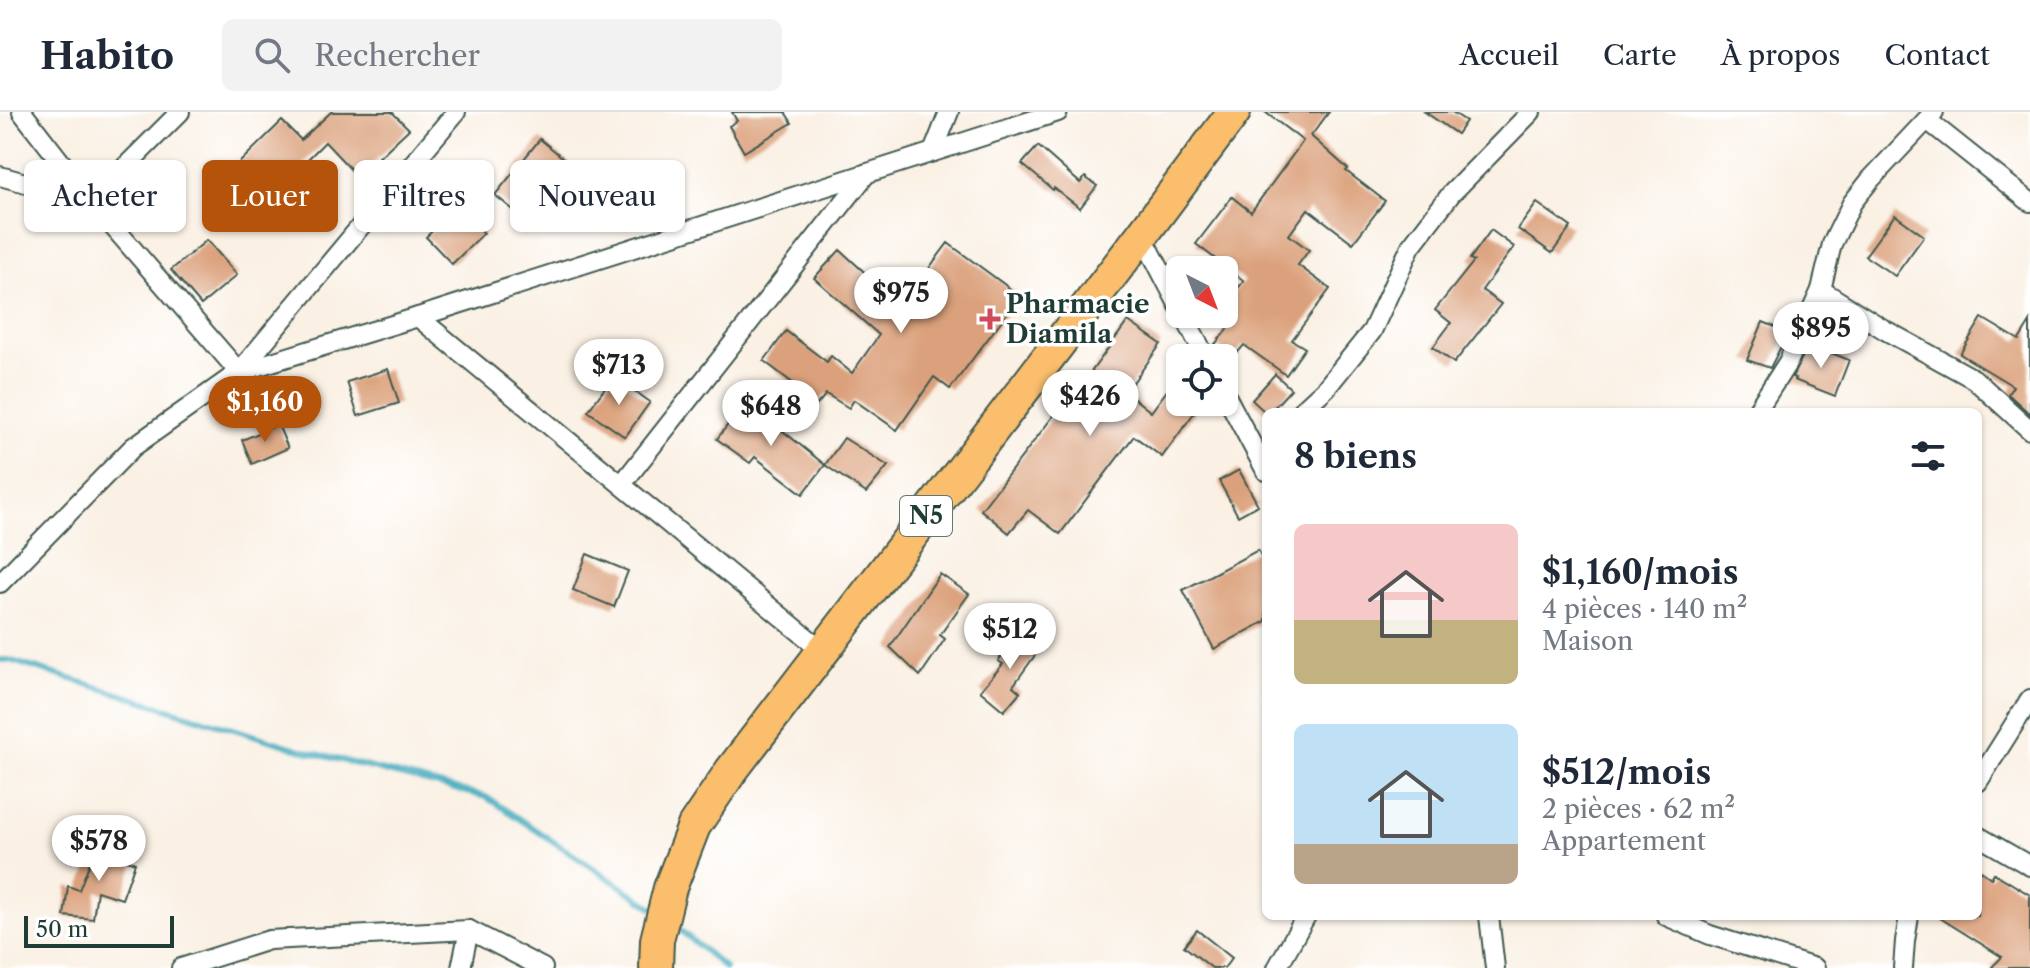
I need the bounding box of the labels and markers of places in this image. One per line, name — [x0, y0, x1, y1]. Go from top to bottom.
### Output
pin: $975 — [854, 267, 948, 335]
place label: Pharmacie Diamila — [1006, 288, 1150, 350]
pin: $895 — [1774, 302, 1868, 370]
marker: Pharmacie Diamila — [981, 310, 999, 328]
pin: $713 — [572, 339, 666, 407]
pin: $426 — [1043, 370, 1137, 438]
pin: $1,160 — [200, 376, 330, 444]
pin: $648 — [724, 380, 818, 448]
pin: $512 — [963, 603, 1057, 671]
pin: $578 — [52, 815, 146, 883]

